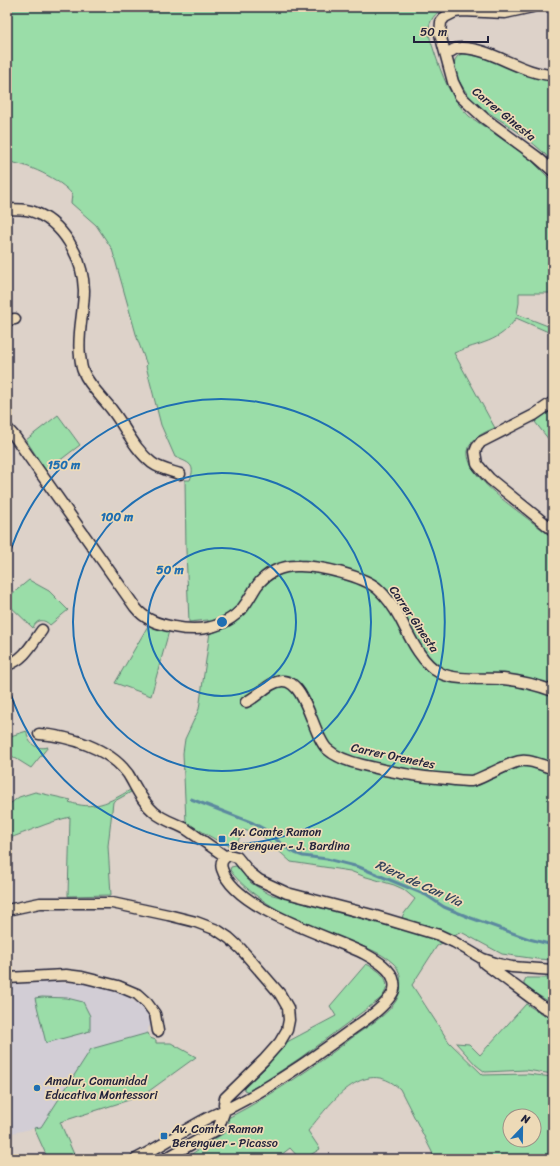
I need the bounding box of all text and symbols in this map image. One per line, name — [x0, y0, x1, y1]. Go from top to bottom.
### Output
scale bar — [414, 18, 488, 44]
text: 50 m — [420, 21, 447, 43]
street label: Carrer Ginesta — [467, 81, 542, 148]
text: 150 m — [48, 454, 81, 476]
text: 100 m — [101, 506, 134, 528]
text: 50 m — [156, 559, 184, 581]
street label: Carrer Ginesta — [383, 581, 445, 658]
centre of rings — [215, 615, 229, 629]
street label: Carrer Orenetes — [349, 736, 437, 776]
place label: Av. Comte Ramon Berenguer - J. Bardina — [229, 821, 350, 857]
marker: Av. Comte Ramon Berenguer - J. Bardina — [217, 834, 227, 844]
water label: Riera de Can Via — [372, 853, 467, 914]
place label: Amalur, Comunidad Educativa Montessori — [44, 1070, 158, 1106]
marker: Amalur, Comunidad Educativa Montessori — [32, 1083, 42, 1093]
north arrow — [502, 1108, 542, 1148]
text: N — [518, 1109, 533, 1130]
place label: Av. Comte Ramon Berenguer - Picasso — [171, 1118, 278, 1154]
marker: Av. Comte Ramon Berenguer - Picasso — [159, 1131, 169, 1141]

